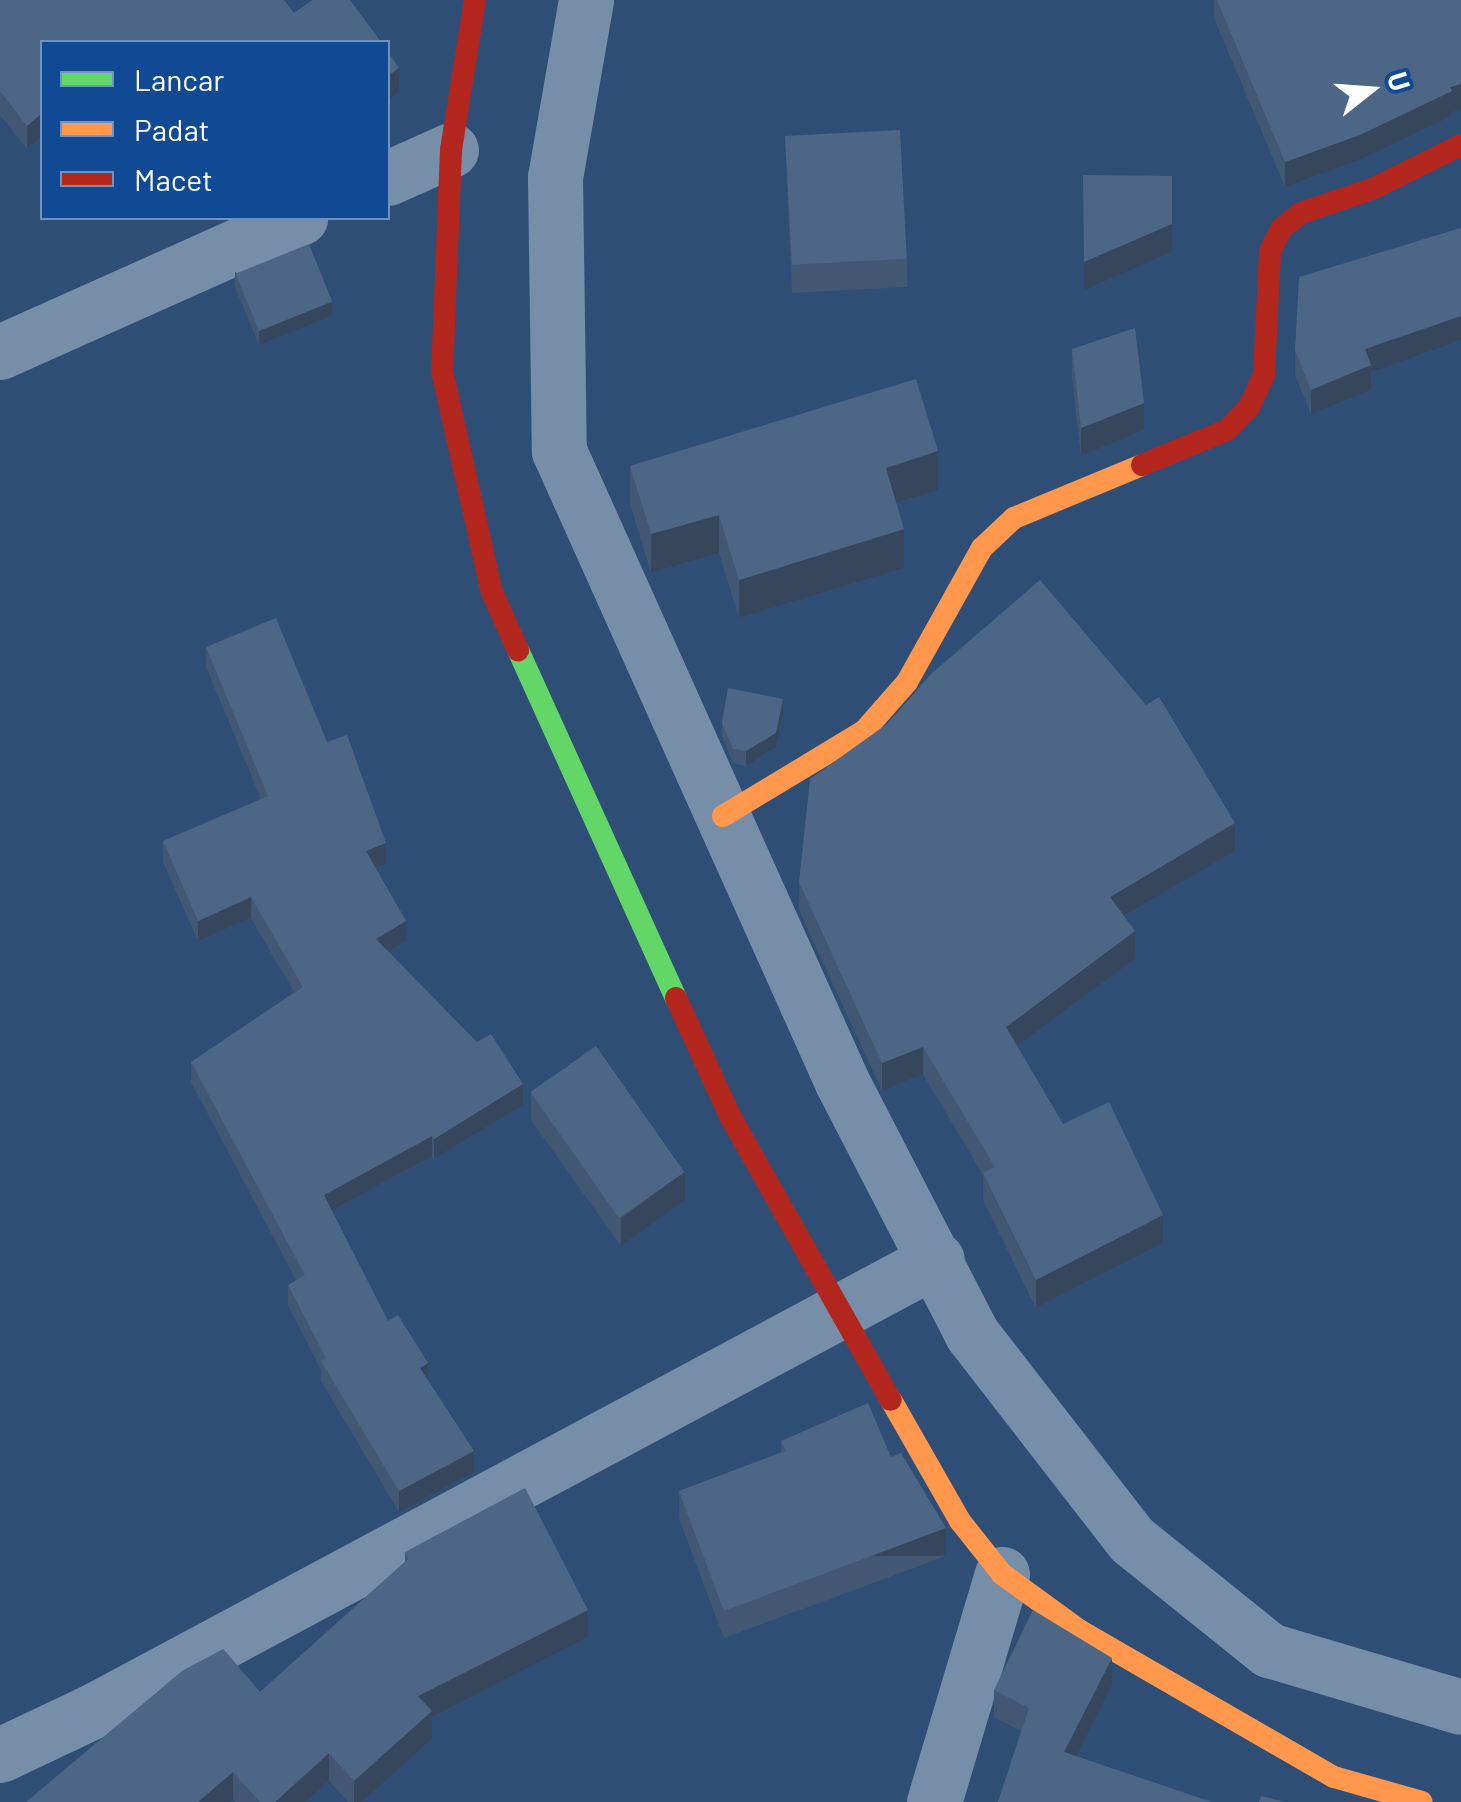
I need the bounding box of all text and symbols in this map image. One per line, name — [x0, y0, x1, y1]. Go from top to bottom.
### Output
legend — [40, 40, 390, 220]
north arrow — [1321, 40, 1421, 140]
text: Lancar — [134, 61, 224, 97]
text: U — [1381, 68, 1419, 95]
text: Padat — [134, 111, 210, 147]
text: Macet — [134, 161, 213, 197]

